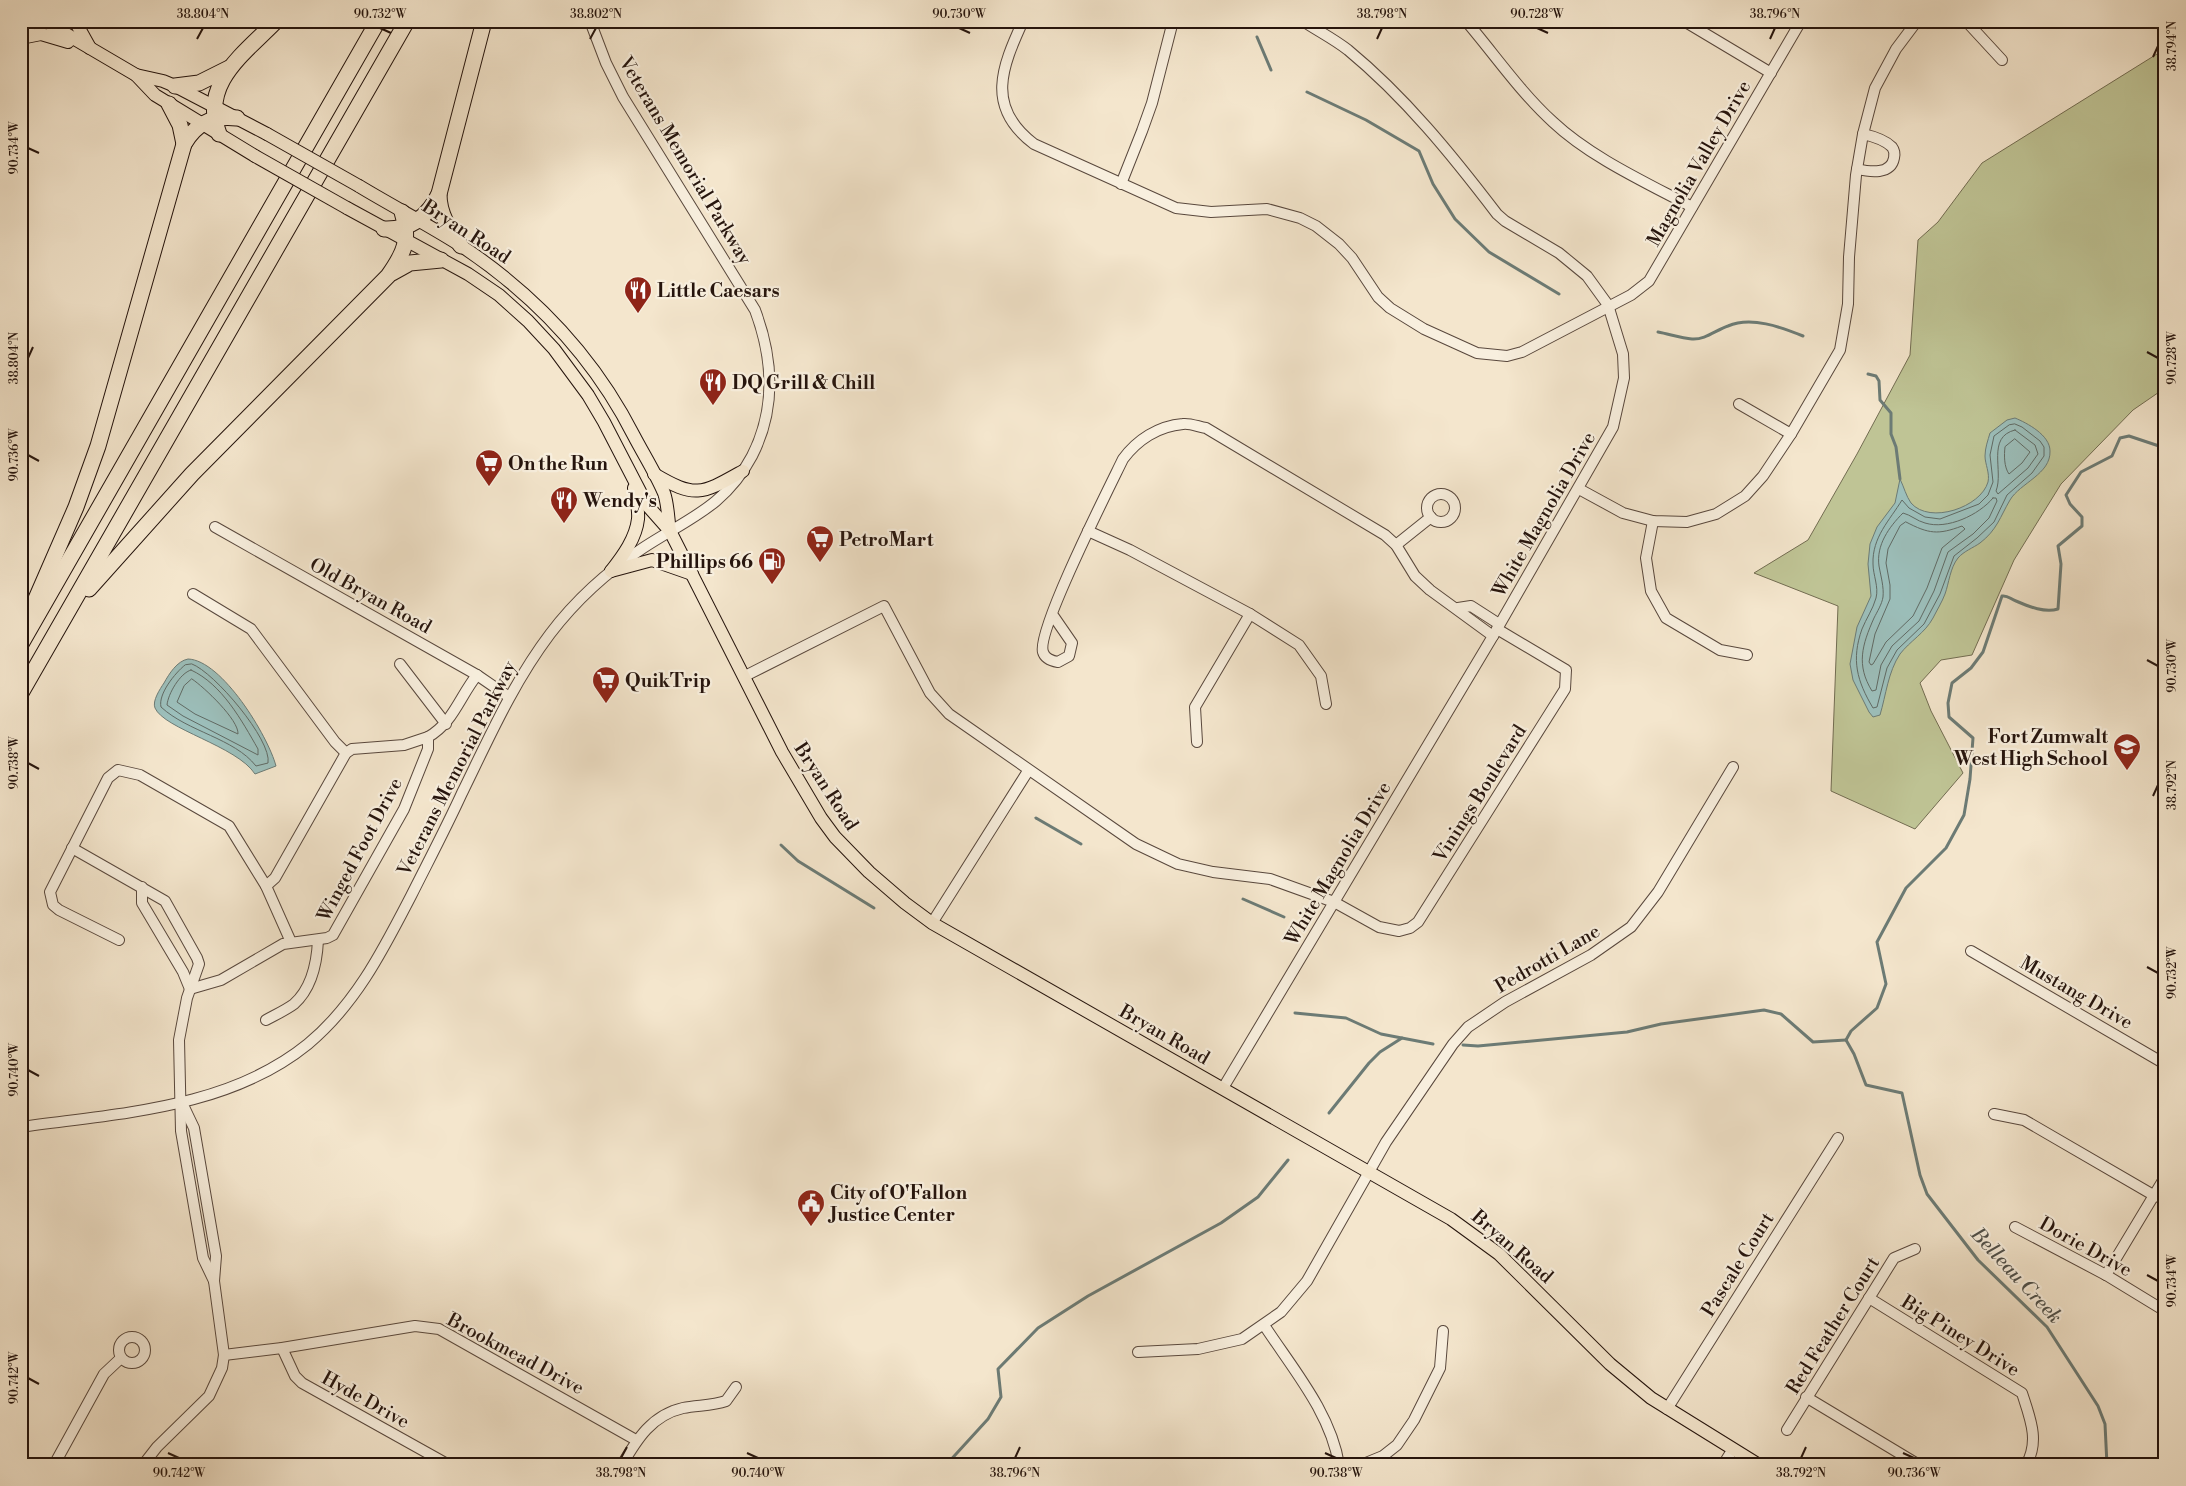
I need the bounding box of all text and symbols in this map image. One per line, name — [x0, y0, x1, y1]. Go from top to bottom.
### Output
text: 38.804°N — [177, 7, 229, 22]
text: 90.732°W — [354, 7, 407, 22]
text: 38.802°N — [570, 7, 622, 22]
text: 90.730°W — [932, 7, 987, 22]
text: 38.798°N — [1357, 7, 1407, 22]
text: 90.728°W — [1510, 7, 1565, 22]
text: 38.796°N — [1750, 7, 1800, 22]
text: 38.794°N — [2165, 21, 2180, 71]
street label: Veterans Memorial Parkway — [613, 51, 757, 269]
street label: Magnolia Valley Drive — [1642, 76, 1756, 251]
text: 90.734°W — [7, 120, 22, 175]
street label: Bryan Road — [417, 194, 515, 269]
restaurant icon: Little Caesars — [623, 275, 653, 314]
place label: Little Caesars — [657, 279, 780, 303]
text: 90.728°W — [2165, 330, 2180, 385]
text: 38.804°N — [7, 332, 22, 384]
restaurant icon: DQ Grill & Chill — [698, 367, 728, 406]
place label: DQ Grill & Chill — [732, 371, 875, 395]
text: 90.736°W — [7, 427, 22, 482]
street label: White Magnolia Drive — [1486, 428, 1601, 602]
supermarket icon: On the Run — [474, 448, 504, 487]
place label: On the Run — [508, 452, 608, 476]
restaurant icon: Wendy's — [549, 485, 579, 524]
place label: Wendy's — [582, 489, 657, 513]
supermarket icon: PetroMart — [805, 524, 835, 563]
place label: PetroMart — [839, 528, 934, 552]
fuel station icon: Phillips 66 — [757, 546, 787, 585]
place label: Phillips 66 — [656, 550, 753, 574]
street label: Old Bryan Road — [305, 553, 436, 639]
text: 90.730°W — [2165, 638, 2180, 693]
street label: Veterans Memorial Parkway — [392, 656, 522, 881]
supermarket icon: QuikTrip — [591, 665, 621, 704]
place label: QuikTrip — [625, 669, 711, 693]
street label: Vinings Boulevard — [1427, 720, 1532, 868]
place label: Fort Zumwalt West High School — [1953, 725, 2108, 771]
school or university icon: Fort Zumwalt West High School — [2112, 732, 2142, 771]
text: 90.738°W — [7, 735, 22, 790]
street label: Bryan Road — [788, 737, 864, 835]
text: 38.792°N — [2165, 760, 2180, 810]
street label: Winged Foot Drive — [311, 773, 408, 926]
street label: White Magnolia Drive — [1279, 777, 1396, 951]
street label: Pedrotti Lane — [1491, 919, 1604, 999]
text: 90.732°W — [2165, 946, 2180, 999]
street label: Mustang Drive — [2016, 951, 2137, 1035]
street label: Bryan Road — [1114, 999, 1214, 1070]
text: 90.740°W — [7, 1042, 22, 1097]
place label: City of O'Fallon Justice Center — [827, 1181, 967, 1227]
public building icon: City of O'Fallon Justice Center — [796, 1188, 826, 1227]
street label: Bryan Road — [1466, 1204, 1558, 1289]
street label: Pascale Court — [1696, 1208, 1780, 1321]
street label: Dorie Drive — [2035, 1212, 2136, 1282]
water label: Belleau Creek — [1964, 1222, 2067, 1329]
street label: Red Feather Court — [1781, 1252, 1885, 1399]
text: 90.734°W — [2165, 1253, 2180, 1308]
street label: Big Piney Drive — [1896, 1289, 2024, 1382]
street label: Brookmead Drive — [442, 1307, 588, 1400]
text: 90.742°W — [7, 1351, 22, 1404]
street label: Hyde Drive — [317, 1366, 414, 1434]
text: 90.742°W — [153, 1466, 206, 1481]
text: 38.798°N — [596, 1466, 646, 1481]
text: 90.740°W — [731, 1466, 786, 1481]
text: 38.796°N — [990, 1466, 1040, 1481]
text: 90.738°W — [1309, 1466, 1364, 1481]
text: 38.792°N — [1776, 1466, 1826, 1481]
text: 90.736°W — [1887, 1466, 1942, 1481]

